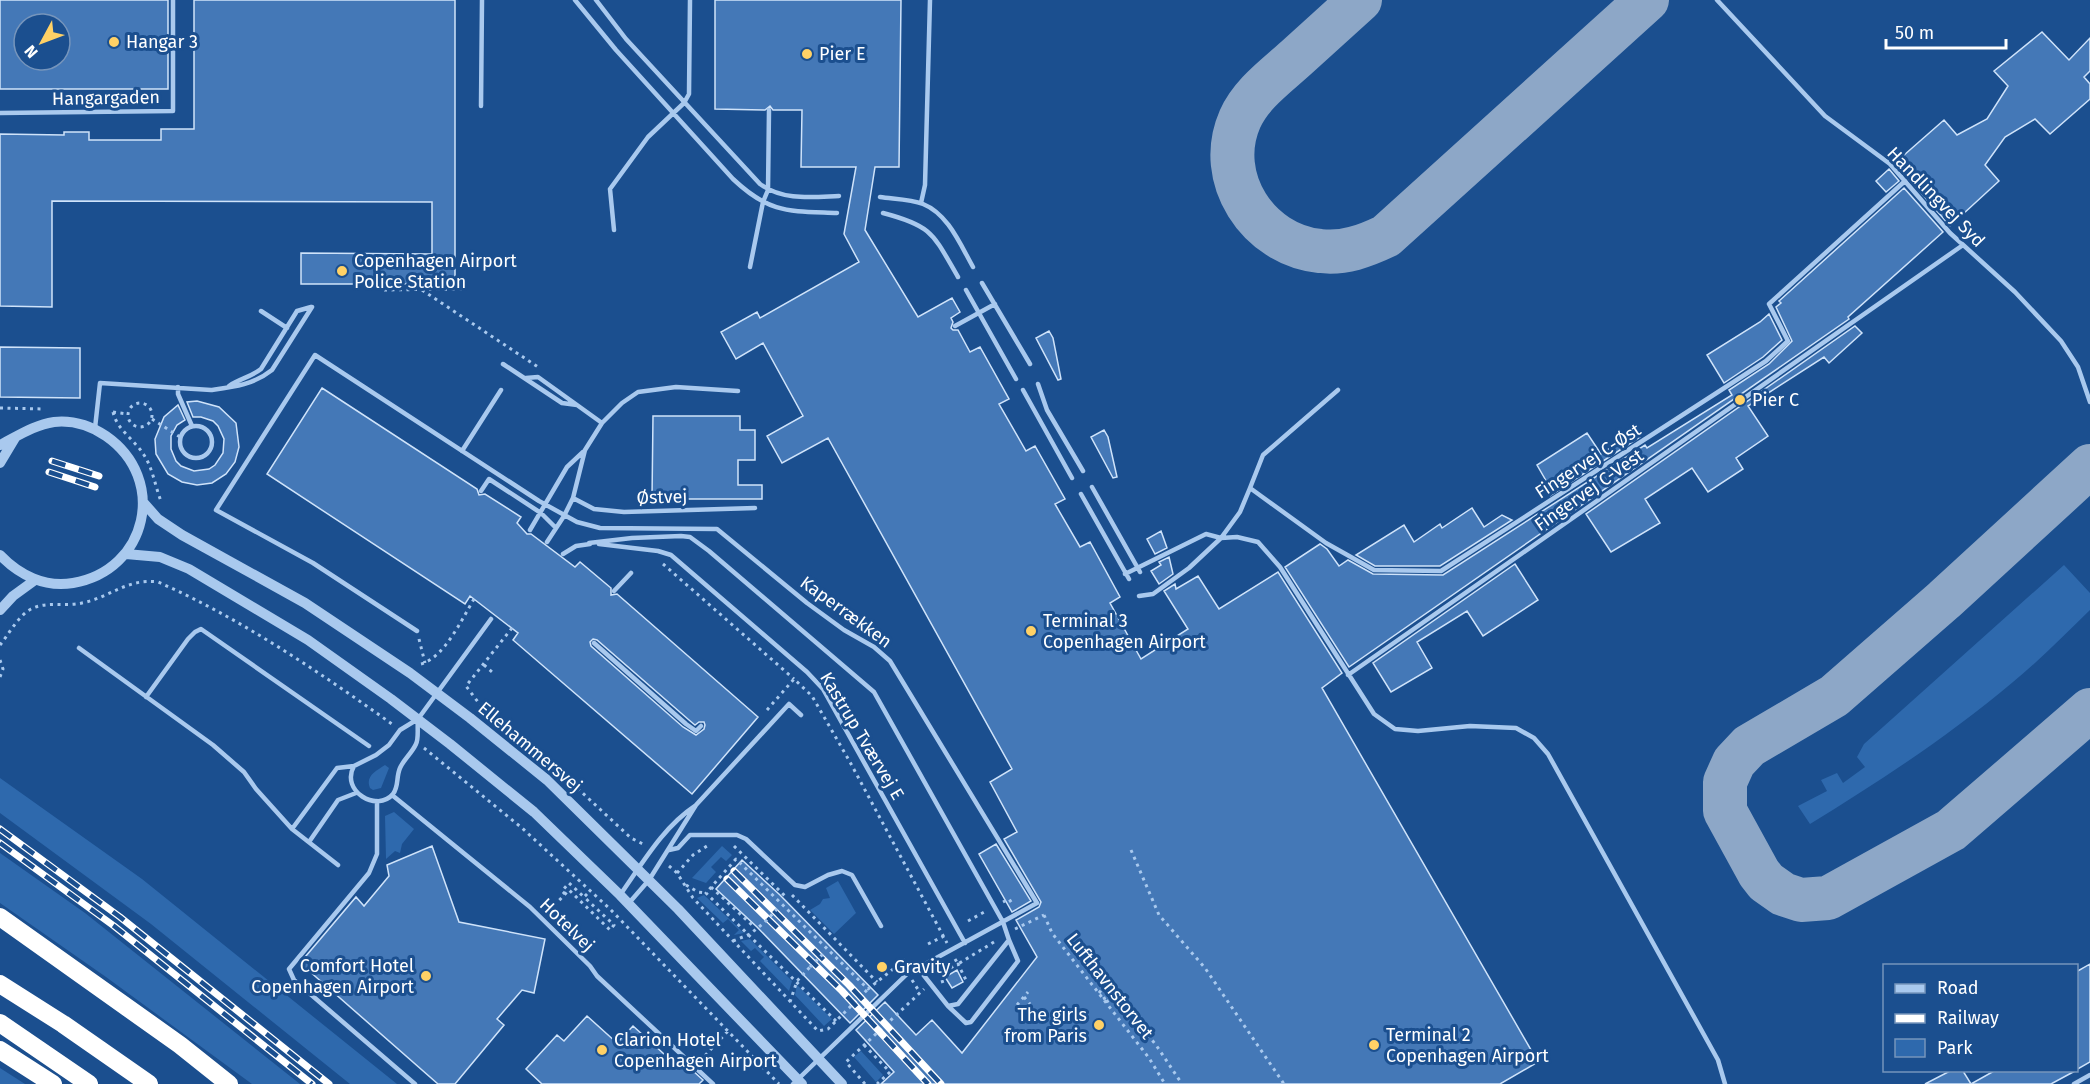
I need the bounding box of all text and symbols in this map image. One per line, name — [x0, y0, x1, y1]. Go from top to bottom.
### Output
north arrow — [12, 12, 72, 72]
scale bar — [1886, 12, 2006, 50]
text: 50 m — [1895, 22, 1934, 44]
place label: Hangar 3 — [126, 31, 198, 53]
marker: Hangar 3 — [107, 35, 121, 49]
text: N — [20, 41, 42, 62]
place label: Pier E — [819, 43, 866, 65]
marker: Pier E — [800, 47, 814, 61]
street label: Hangargaden — [52, 86, 160, 110]
street label: Handlingvej Syd — [1883, 142, 1989, 252]
place label: Copenhagen Airport Police Station — [354, 250, 517, 293]
marker: Copenhagen Airport Police Station — [335, 264, 349, 278]
place label: Pier C — [1752, 389, 1799, 411]
marker: Pier C — [1733, 393, 1747, 407]
street label: Fingervej C-Øst — [1531, 418, 1645, 503]
street label: Fingervej C-Vest — [1530, 444, 1648, 536]
street label: Østvej — [636, 485, 688, 509]
street label: Kaperrækken — [796, 571, 896, 653]
place label: Terminal 3 Copenhagen Airport — [1043, 610, 1206, 653]
marker: Terminal 3 Copenhagen Airport — [1024, 624, 1038, 638]
street label: Kastrup Tværvej E — [815, 668, 909, 804]
street label: Ellehammersvej — [473, 697, 587, 797]
street label: Hotelvej — [535, 894, 599, 956]
street label: Lufthavnstorvet — [1062, 929, 1158, 1044]
place label: Comfort Hotel Copenhagen Airport — [251, 955, 414, 998]
place label: Gravity — [894, 956, 951, 978]
marker: Gravity — [875, 960, 889, 974]
legend — [1883, 964, 2078, 1072]
marker: Comfort Hotel Copenhagen Airport — [419, 969, 433, 983]
text: Road — [1937, 977, 1979, 999]
place label: The girls from Paris — [1004, 1004, 1087, 1047]
text: Railway — [1937, 1007, 1999, 1029]
marker: The girls from Paris — [1092, 1018, 1106, 1032]
place label: Terminal 2 Copenhagen Airport — [1386, 1024, 1549, 1067]
place label: Clarion Hotel Copenhagen Airport — [614, 1029, 777, 1072]
text: Park — [1937, 1037, 1973, 1059]
marker: Terminal 2 Copenhagen Airport — [1367, 1038, 1381, 1052]
marker: Clarion Hotel Copenhagen Airport — [595, 1043, 609, 1057]

